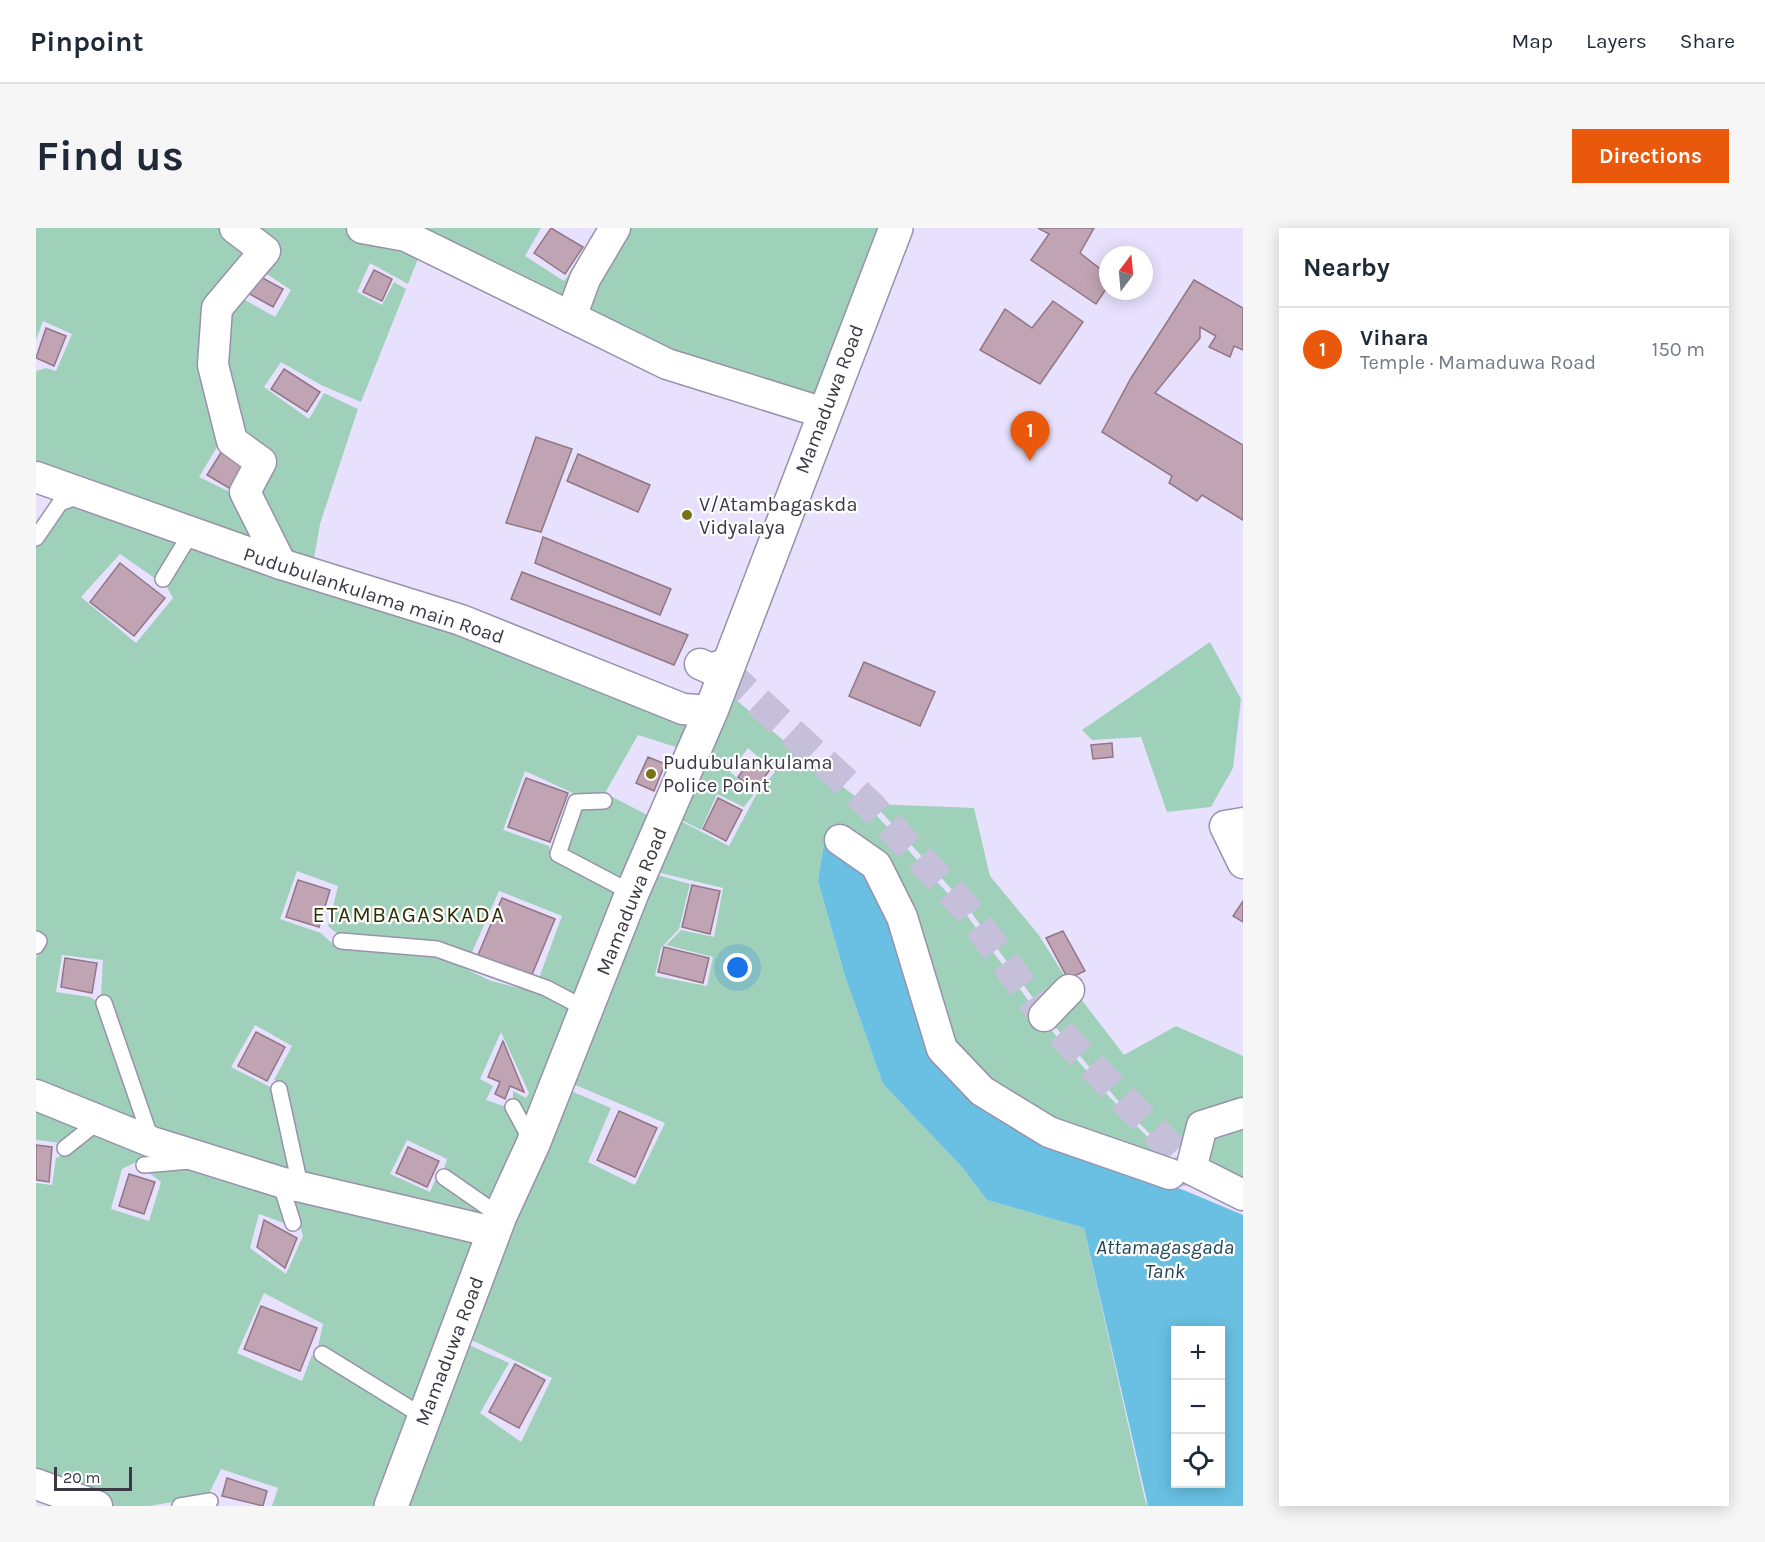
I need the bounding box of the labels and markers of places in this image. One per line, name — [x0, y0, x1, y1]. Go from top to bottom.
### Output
pin: 1 — [1010, 412, 1050, 461]
place label: V/Atambagaskda Vidyalaya — [699, 493, 857, 539]
marker: V/Atambagaskda Vidyalaya — [680, 508, 694, 522]
place label: Pudubulankulama Police Point — [663, 751, 833, 797]
marker: Pudubulankulama Police Point — [644, 767, 658, 781]

